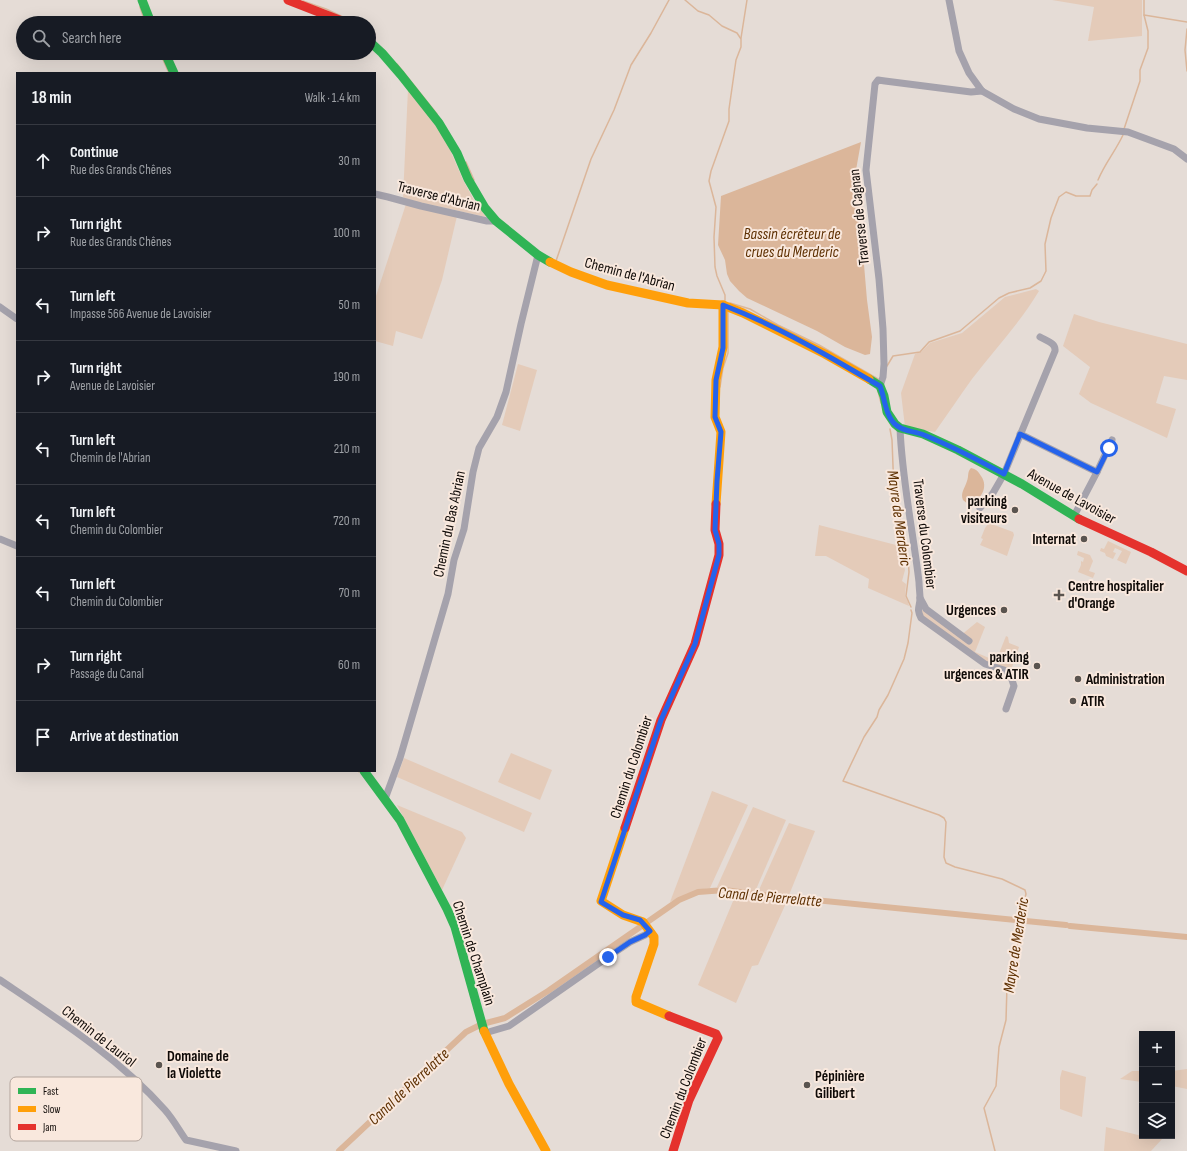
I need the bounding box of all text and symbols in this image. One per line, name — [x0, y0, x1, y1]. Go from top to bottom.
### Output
search box — [16, 16, 376, 60]
icon: search — [30, 27, 52, 49]
text: Search here — [62, 29, 122, 48]
text: 18 min — [32, 88, 72, 108]
text: Walk · 1.4 km — [305, 90, 360, 106]
text: Continue — [70, 143, 119, 162]
icon: ahead — [32, 150, 54, 172]
text: 30 m — [338, 153, 360, 169]
text: Rue des Grands Chênes — [70, 162, 171, 178]
street label: Traverse de Cagnan — [845, 168, 874, 266]
street label: Traverse d'Abrian — [395, 177, 482, 216]
text: Turn right — [70, 215, 122, 234]
icon: right — [32, 222, 54, 244]
text: 100 m — [333, 225, 360, 241]
water label: Bassin écrêteur de crues du Merderic — [744, 225, 840, 262]
text: Rue des Grands Chênes — [70, 234, 171, 250]
street label: Chemin de l'Abrian — [583, 253, 677, 296]
text: Turn left — [70, 287, 115, 306]
icon: left — [32, 294, 54, 316]
text: 50 m — [339, 297, 360, 313]
text: Impasse 566 Avenue de Lavoisier — [70, 306, 212, 322]
text: Turn right — [70, 359, 122, 378]
icon: right — [32, 366, 54, 388]
text: 190 m — [333, 369, 360, 385]
text: Avenue de Lavoisier — [70, 378, 155, 394]
text: Turn left — [70, 431, 115, 450]
icon: left — [32, 438, 54, 460]
route start — [1100, 439, 1118, 457]
text: 210 m — [334, 441, 360, 457]
text: Chemin de l'Abrian — [70, 450, 151, 466]
street label: Avenue de Lavoisier — [1023, 464, 1120, 529]
street label: Chemin du Bas Abrian — [429, 469, 470, 579]
water label: Mayre de Merderic — [882, 469, 915, 568]
street label: Traverse du Colombier — [908, 478, 941, 591]
place label: parking visiteurs — [961, 492, 1008, 528]
text: Turn left — [70, 503, 115, 522]
marker: parking visiteurs — [1010, 505, 1020, 515]
icon: left — [32, 510, 54, 532]
text: 720 m — [333, 513, 360, 529]
text: Chemin du Colombier — [70, 522, 163, 538]
place label: Internat — [1032, 530, 1076, 549]
marker: Internat — [1079, 534, 1089, 544]
text: Turn left — [70, 575, 115, 594]
place label: Centre hospitalier d'Orange — [1068, 577, 1164, 613]
icon: left — [32, 582, 54, 604]
text: 70 m — [339, 585, 360, 601]
marker: Centre hospitalier d'Orange — [1053, 589, 1065, 601]
text: Chemin du Colombier — [70, 594, 163, 610]
place label: Urgences — [946, 601, 996, 620]
marker: Urgences — [999, 605, 1009, 615]
text: Turn right — [70, 647, 122, 666]
place label: parking urgences & ATIR — [944, 648, 1030, 684]
icon: right — [32, 654, 54, 676]
text: 60 m — [338, 657, 360, 673]
marker: parking urgences & ATIR — [1032, 661, 1042, 671]
text: Passage du Canal — [70, 666, 144, 682]
place label: Administration — [1085, 670, 1165, 689]
marker: Administration — [1073, 674, 1083, 684]
place label: ATIR — [1080, 692, 1105, 711]
marker: ATIR — [1068, 696, 1078, 706]
street label: Chemin du Colombier — [606, 713, 657, 821]
icon: arrive — [32, 726, 54, 748]
text: Arrive at destination — [70, 727, 179, 746]
water label: Canal de Pierrelatte — [717, 884, 822, 911]
water label: Mayre de Merderic — [1000, 895, 1034, 994]
street label: Chemin de Champlain — [448, 899, 499, 1008]
route end — [599, 948, 617, 966]
street label: Chemin de Lauriol — [58, 1001, 140, 1071]
map controls — [1139, 1031, 1175, 1139]
button: + — [1139, 1031, 1175, 1067]
street label: Chemin du Colombier — [655, 1034, 712, 1142]
water label: Canal de Pierrelatte — [365, 1045, 453, 1129]
place label: Domaine de la Violette — [167, 1047, 229, 1083]
marker: Domaine de la Violette — [154, 1060, 164, 1070]
place label: Pépinière Gilibert — [815, 1067, 865, 1103]
button: − — [1139, 1067, 1175, 1103]
legend — [10, 1077, 142, 1141]
marker: Pépinière Gilibert — [802, 1080, 812, 1090]
text: Fast — [43, 1085, 59, 1098]
text: Slow — [43, 1103, 60, 1116]
button: layers — [1139, 1103, 1175, 1139]
text: Jam — [42, 1121, 57, 1134]

